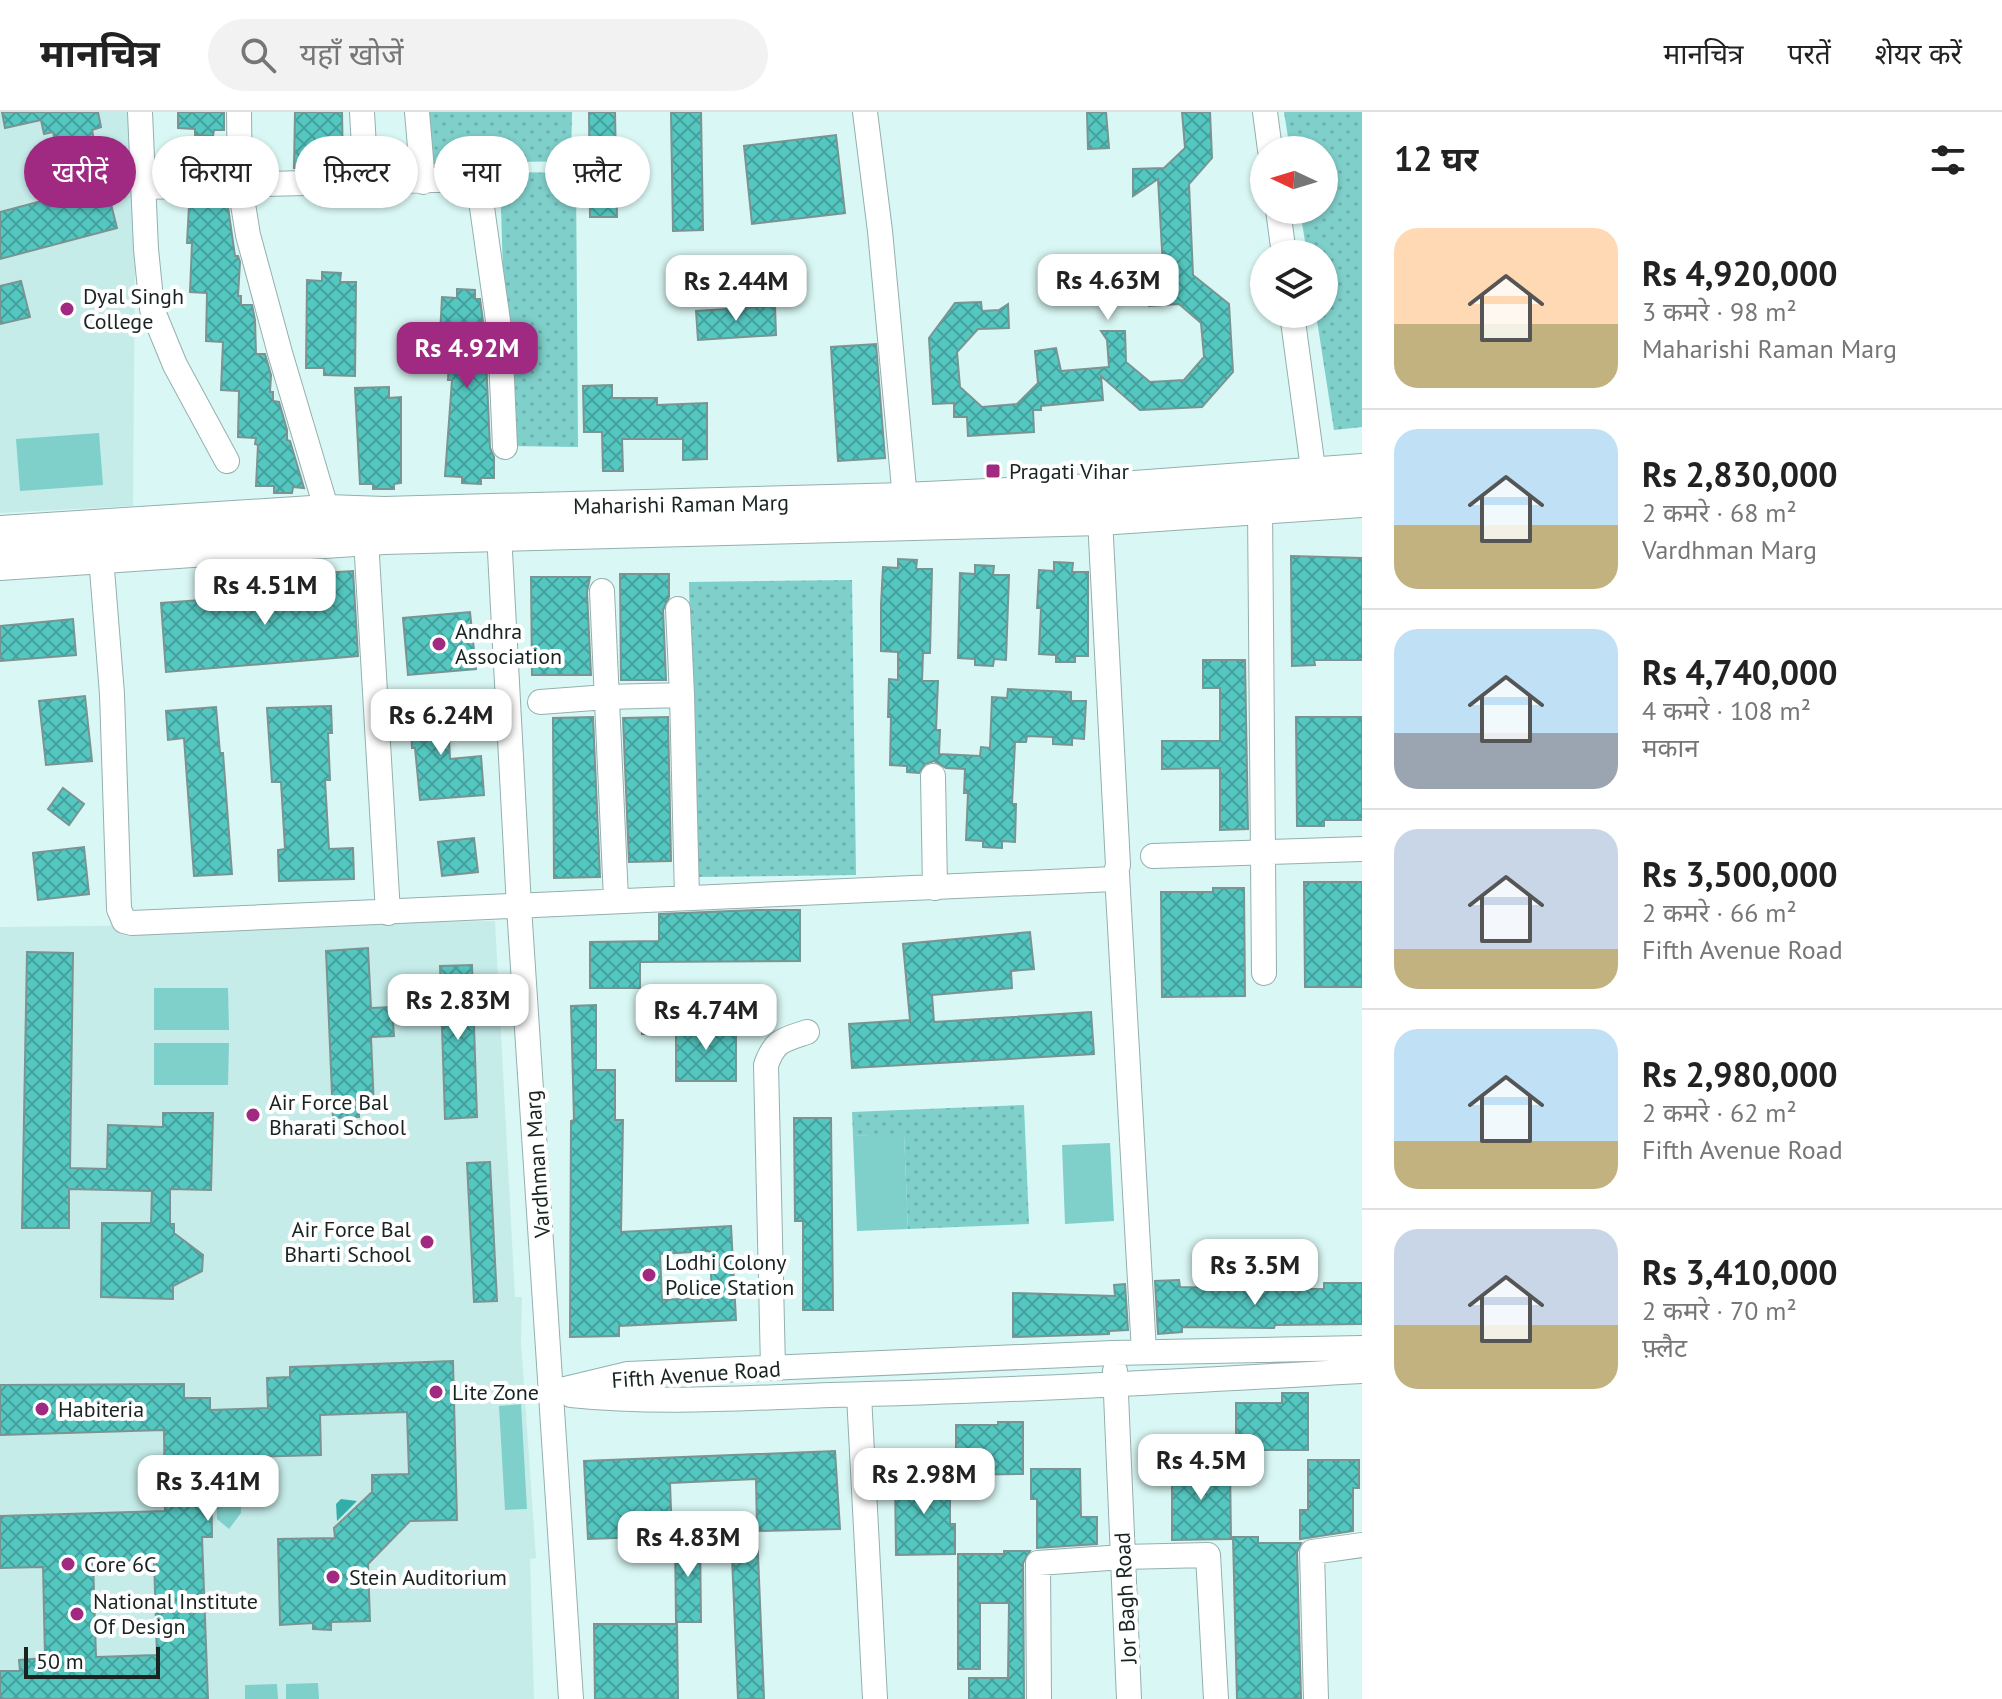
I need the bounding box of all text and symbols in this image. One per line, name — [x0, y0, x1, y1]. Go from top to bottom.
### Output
search box — [208, 19, 768, 91]
text: मानचित्र — [40, 28, 160, 77]
icon: search — [236, 33, 280, 77]
text: यहाँ खोजें — [300, 34, 403, 73]
text: मानचित्र — [1663, 35, 1744, 72]
text: परतें — [1788, 35, 1831, 72]
text: शेयर करें — [1875, 35, 1962, 72]
chip: खरीदें — [24, 136, 136, 208]
chip: किराया — [152, 136, 279, 208]
chip: फ़िल्टर — [295, 136, 418, 208]
chip: नया — [434, 136, 529, 208]
chip: फ़्लैट — [545, 136, 650, 208]
north arrow — [1250, 136, 1338, 224]
map controls — [1250, 136, 1338, 328]
text: 12 घर — [1394, 136, 1478, 180]
icon: filters — [1926, 138, 1970, 182]
button: layers — [1250, 240, 1338, 328]
text: Rs 4,920,000 — [1642, 251, 1838, 295]
pin: Rs 4.63M — [1025, 254, 1191, 322]
pin: Rs 2.44M — [653, 255, 819, 323]
icon: home — [1458, 260, 1554, 356]
text: Rs 4.63M — [1056, 263, 1160, 296]
text: Rs 2.44M — [684, 264, 788, 297]
place label: Dyal Singh College — [83, 282, 184, 335]
text: 3 कमरे · 98 m² — [1642, 295, 1797, 328]
marker: Dyal Singh College — [58, 300, 76, 318]
pin: Rs 4.92M — [384, 322, 550, 390]
text: Rs 4.92M — [415, 331, 519, 364]
text: Maharishi Raman Marg — [1642, 332, 1897, 365]
text: Rs 2,830,000 — [1642, 452, 1838, 496]
place label: Pragati Vihar — [1009, 457, 1130, 485]
icon: home — [1458, 461, 1554, 557]
marker: Pragati Vihar — [984, 462, 1002, 480]
street label: Maharishi Raman Marg — [573, 488, 789, 520]
text: 2 कमरे · 68 m² — [1642, 496, 1797, 529]
text: Vardhman Marg — [1642, 533, 1817, 566]
pin: Rs 4.51M — [182, 559, 348, 627]
text: Rs 4.51M — [213, 568, 317, 601]
place label: Andhra Association — [455, 617, 562, 670]
marker: Andhra Association — [430, 635, 448, 653]
text: Rs 4,740,000 — [1642, 650, 1838, 694]
icon: home — [1458, 661, 1554, 757]
pin: Rs 6.24M — [358, 689, 524, 757]
text: 4 कमरे · 108 m² — [1642, 694, 1811, 727]
text: Rs 6.24M — [389, 698, 493, 731]
text: मकान — [1642, 731, 1699, 764]
text: Rs 3,500,000 — [1642, 852, 1838, 896]
icon: home — [1458, 861, 1554, 957]
text: 2 कमरे · 66 m² — [1642, 896, 1797, 929]
text: Fifth Avenue Road — [1642, 933, 1843, 966]
pin: Rs 2.83M — [375, 974, 541, 1042]
text: Rs 2.83M — [406, 983, 510, 1016]
pin: Rs 4.74M — [623, 984, 789, 1052]
text: Rs 4.74M — [654, 993, 758, 1026]
text: Rs 2,980,000 — [1642, 1052, 1838, 1096]
icon: home — [1458, 1061, 1554, 1157]
place label: Air Force Bal Bharati School — [269, 1088, 407, 1141]
street label: Vardhman Marg — [518, 1089, 556, 1240]
text: 2 कमरे · 62 m² — [1642, 1096, 1797, 1129]
marker: Air Force Bal Bharati School — [244, 1106, 262, 1124]
text: Fifth Avenue Road — [1642, 1133, 1843, 1166]
place label: Air Force Bal Bharti School — [284, 1215, 412, 1268]
marker: Air Force Bal Bharti School — [418, 1233, 436, 1251]
pin: Rs 3.5M — [1181, 1239, 1329, 1307]
place label: Lodhi Colony Police Station — [665, 1248, 794, 1301]
text: Rs 3.5M — [1210, 1248, 1300, 1281]
text: Rs 3,410,000 — [1642, 1250, 1838, 1294]
icon: home — [1458, 1261, 1554, 1357]
marker: Lodhi Colony Police Station — [640, 1266, 658, 1284]
text: 2 कमरे · 70 m² — [1642, 1294, 1797, 1327]
text: फ़्लैट — [1642, 1331, 1687, 1364]
street label: Fifth Avenue Road — [610, 1354, 782, 1394]
place label: Lite Zone — [452, 1378, 539, 1406]
marker: Lite Zone — [427, 1383, 445, 1401]
place label: Habiteria — [58, 1395, 144, 1423]
marker: Habiteria — [33, 1400, 51, 1418]
pin: Rs 4.5M — [1127, 1434, 1275, 1502]
text: Rs 4.5M — [1156, 1443, 1246, 1476]
pin: Rs 2.98M — [841, 1448, 1007, 1516]
pin: Rs 3.41M — [125, 1455, 291, 1523]
text: Rs 2.98M — [872, 1457, 976, 1490]
text: Rs 3.41M — [156, 1464, 260, 1497]
pin: Rs 4.83M — [605, 1511, 771, 1579]
text: Rs 4.83M — [636, 1520, 740, 1553]
street label: Jor Bagh Road — [1108, 1532, 1142, 1665]
place label: Core 6C — [84, 1550, 157, 1578]
marker: Core 6C — [59, 1555, 77, 1573]
place label: Stein Auditorium — [349, 1563, 507, 1591]
marker: Stein Auditorium — [324, 1568, 342, 1586]
place label: National Institute Of Design — [93, 1587, 258, 1640]
marker: National Institute Of Design — [68, 1605, 86, 1623]
scale bar — [24, 1643, 160, 1679]
text: 50 m — [36, 1647, 84, 1675]

